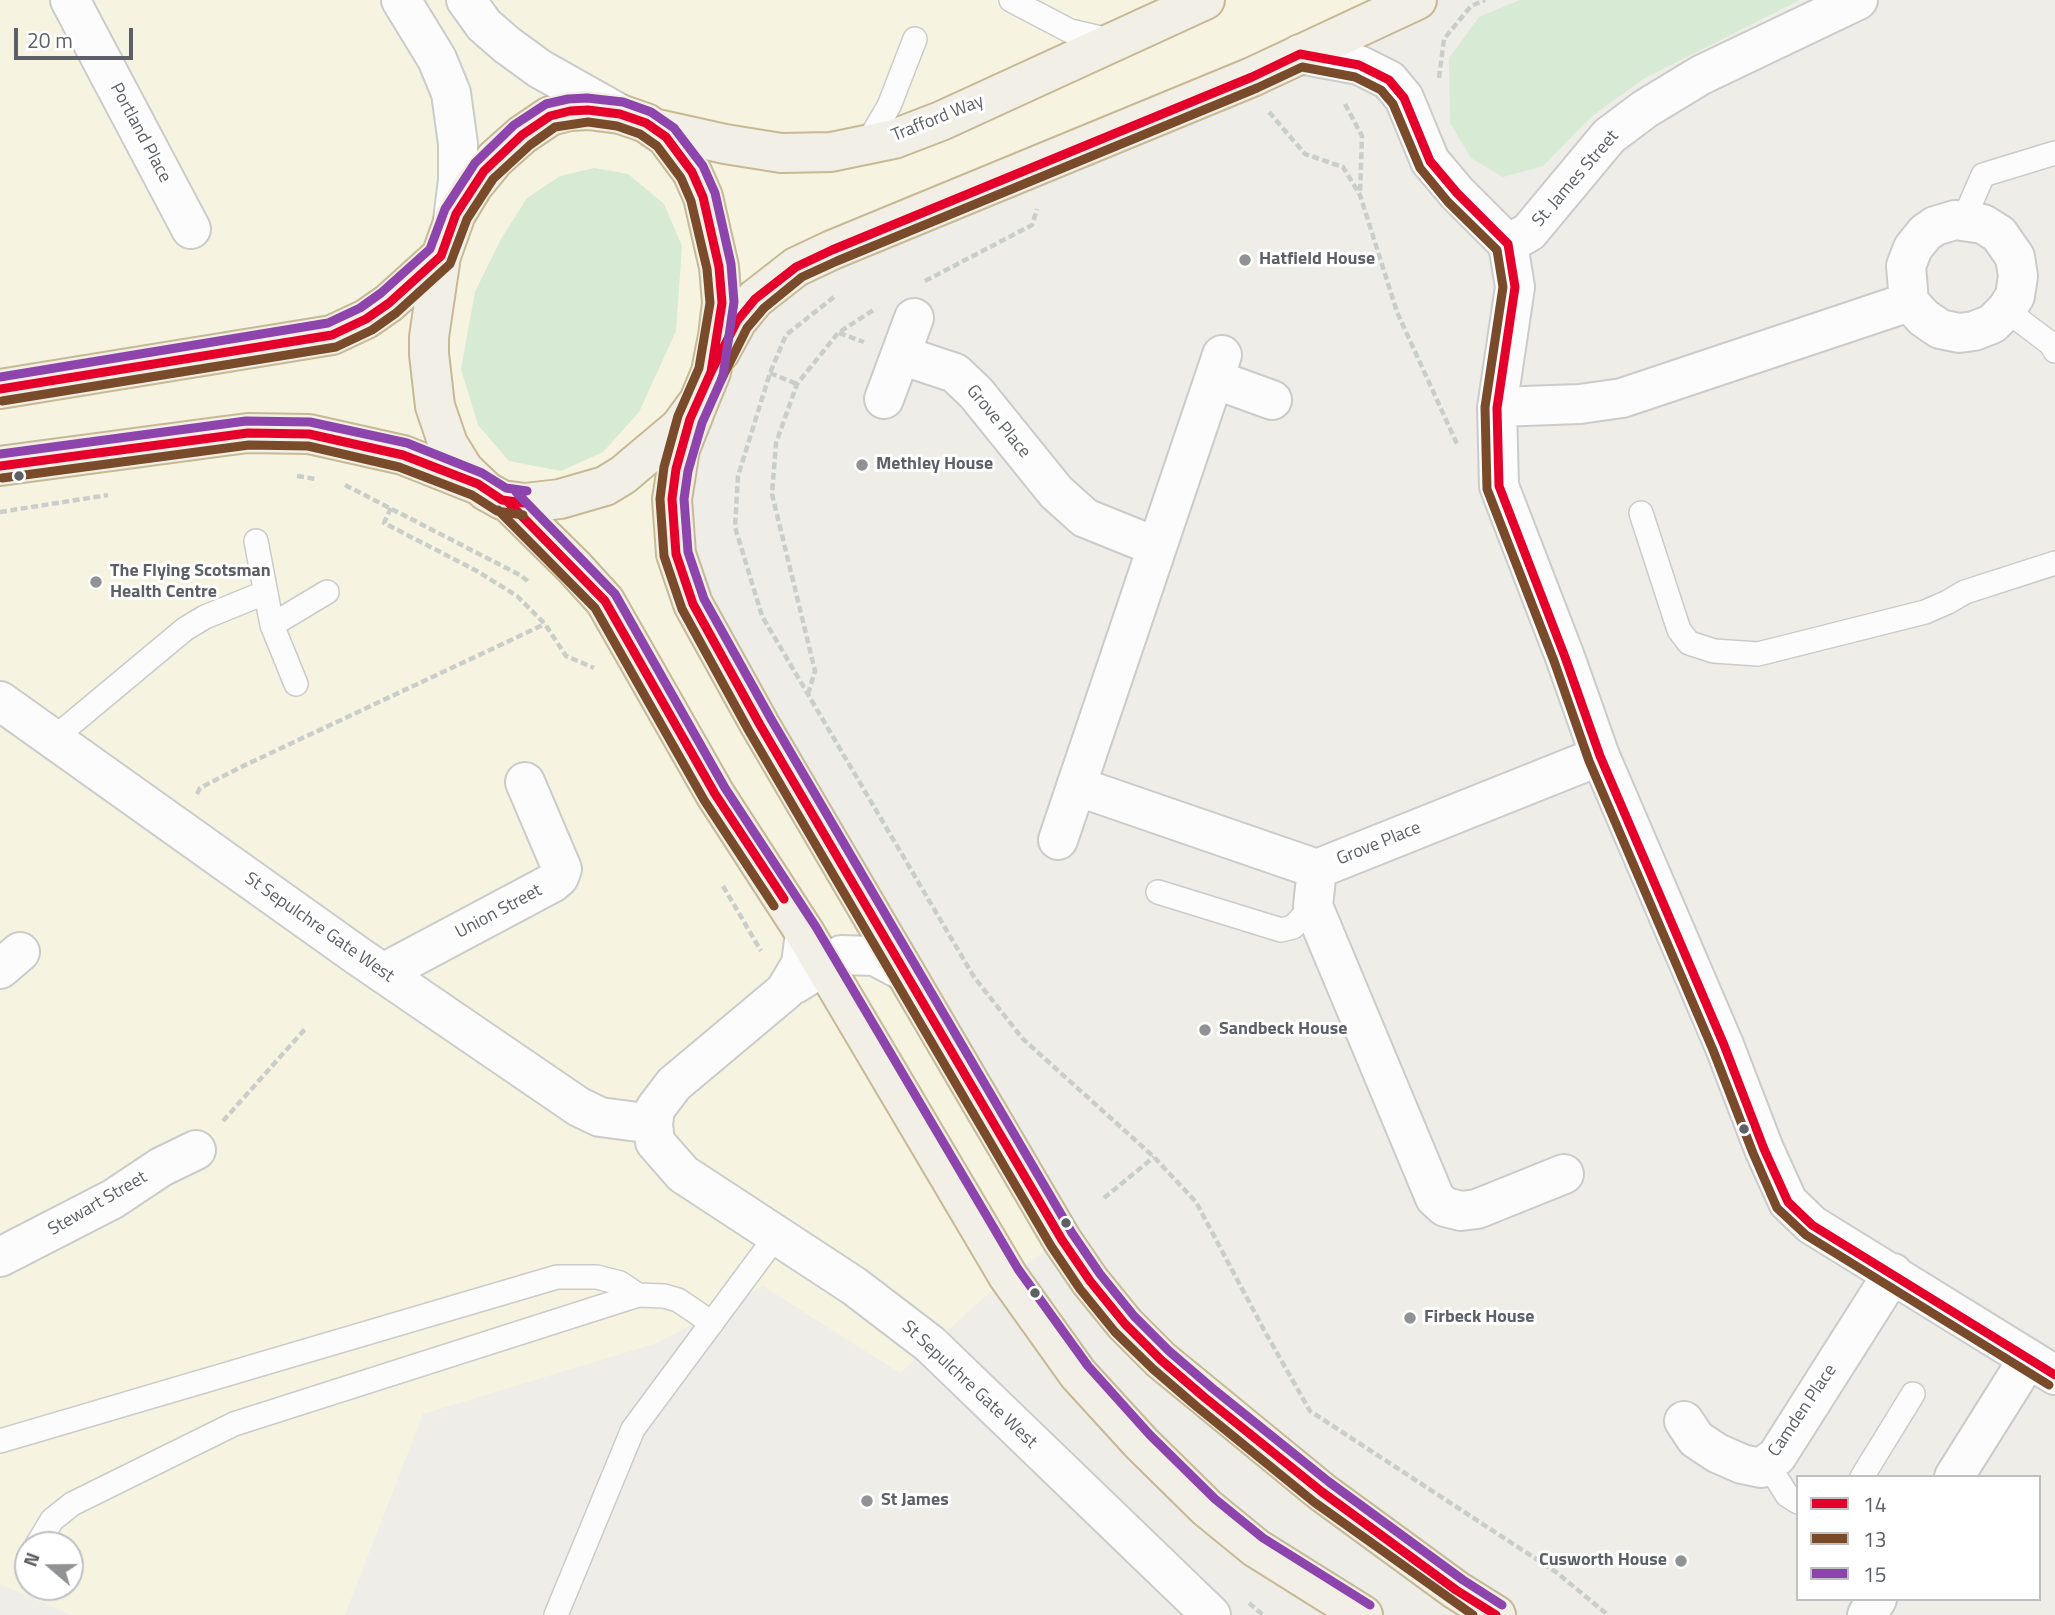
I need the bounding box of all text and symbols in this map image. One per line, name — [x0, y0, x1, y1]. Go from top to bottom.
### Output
scale bar — [18, 14, 136, 58]
text: 20 m — [27, 24, 73, 56]
street label: Portland Place — [105, 80, 175, 186]
street label: Trafford Way — [889, 91, 987, 147]
street label: St. James Street — [1528, 126, 1624, 232]
place label: Hatfield House — [1259, 249, 1375, 271]
marker: Hatfield House — [1237, 252, 1253, 268]
street label: Grove Place — [961, 381, 1035, 463]
place label: Methley House — [876, 454, 993, 476]
marker: Methley House — [854, 457, 870, 473]
unlabelled marker — [12, 469, 26, 483]
place label: The Flying Scotsman Health Centre — [110, 561, 271, 604]
marker: The Flying Scotsman Health Centre — [88, 574, 104, 590]
street label: Grove Place — [1334, 817, 1424, 871]
street label: St Sepulchre Gate West — [240, 868, 398, 988]
street label: Union Street — [452, 880, 546, 944]
place label: Sandbeck House — [1219, 1019, 1347, 1041]
marker: Sandbeck House — [1197, 1022, 1213, 1038]
unlabelled marker — [1737, 1122, 1751, 1136]
street label: Stewart Street — [45, 1167, 151, 1241]
unlabelled marker — [1059, 1216, 1073, 1230]
unlabelled marker — [1028, 1286, 1042, 1300]
place label: Firbeck House — [1424, 1307, 1534, 1329]
marker: Firbeck House — [1402, 1310, 1418, 1326]
street label: St Sepulchre Gate West — [897, 1317, 1041, 1453]
street label: Camden Place — [1764, 1361, 1842, 1461]
legend — [1796, 1475, 2041, 1601]
text: 14 — [1863, 1488, 1887, 1520]
place label: St James — [881, 1490, 949, 1512]
marker: St James — [859, 1493, 875, 1509]
text: 13 — [1863, 1523, 1887, 1555]
north arrow — [14, 1531, 84, 1601]
text: N — [15, 1548, 47, 1570]
place label: Cusworth House — [1539, 1550, 1667, 1572]
marker: Cusworth House — [1673, 1553, 1689, 1569]
text: 15 — [1863, 1558, 1887, 1590]

